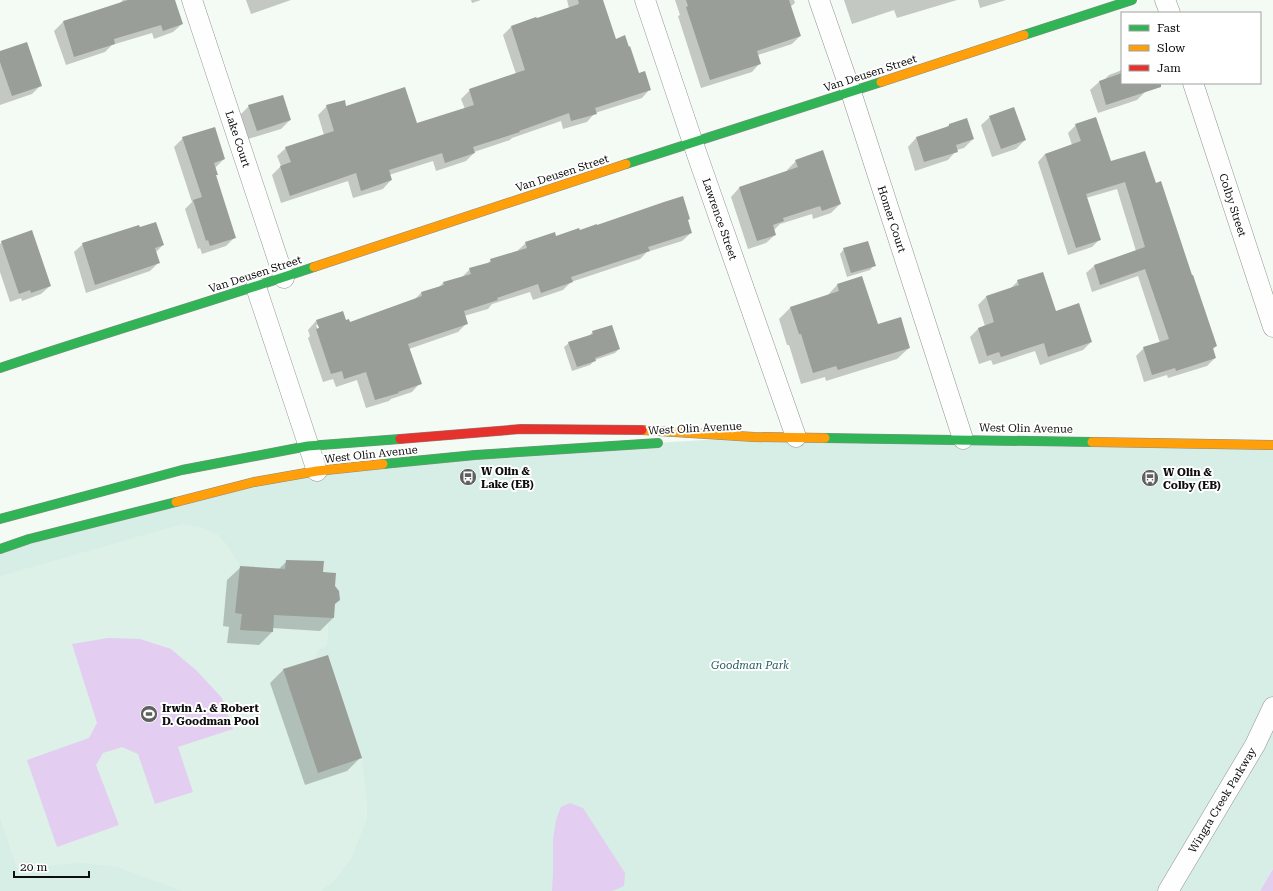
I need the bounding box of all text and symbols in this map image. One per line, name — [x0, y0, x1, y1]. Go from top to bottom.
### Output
legend — [1121, 12, 1261, 84]
text: Fast — [1157, 21, 1181, 35]
text: Slow — [1157, 41, 1185, 55]
street label: Van Deusen Street — [822, 52, 918, 95]
text: Jam — [1157, 61, 1181, 75]
street label: Lake Court — [222, 109, 253, 169]
street label: Van Deusen Street — [514, 152, 610, 195]
street label: Colby Street — [1216, 172, 1249, 238]
street label: Lawrence Street — [699, 176, 740, 262]
street label: Homer Court — [875, 184, 908, 254]
street label: Van Deusen Street — [207, 253, 303, 296]
street label: West Olin Avenue — [648, 420, 742, 437]
street label: West Olin Avenue — [979, 421, 1073, 436]
street label: West Olin Avenue — [324, 443, 418, 466]
place label: W Olin & Lake (EB) — [481, 465, 534, 491]
place label: W Olin & Colby (EB) — [1163, 466, 1221, 492]
bus stop icon: W Olin & Lake (EB) — [458, 467, 478, 487]
bus stop icon: W Olin & Colby (EB) — [1140, 468, 1160, 488]
park label: Goodman Park — [711, 659, 789, 672]
place label: Irwin A. & Robert D. Goodman Pool — [162, 702, 259, 728]
sports icon: Irwin A. & Robert D. Goodman Pool — [139, 704, 159, 724]
street label: Wingra Creek Parkway — [1186, 745, 1259, 855]
scale bar — [14, 853, 89, 879]
text: 20 m — [20, 860, 47, 874]

